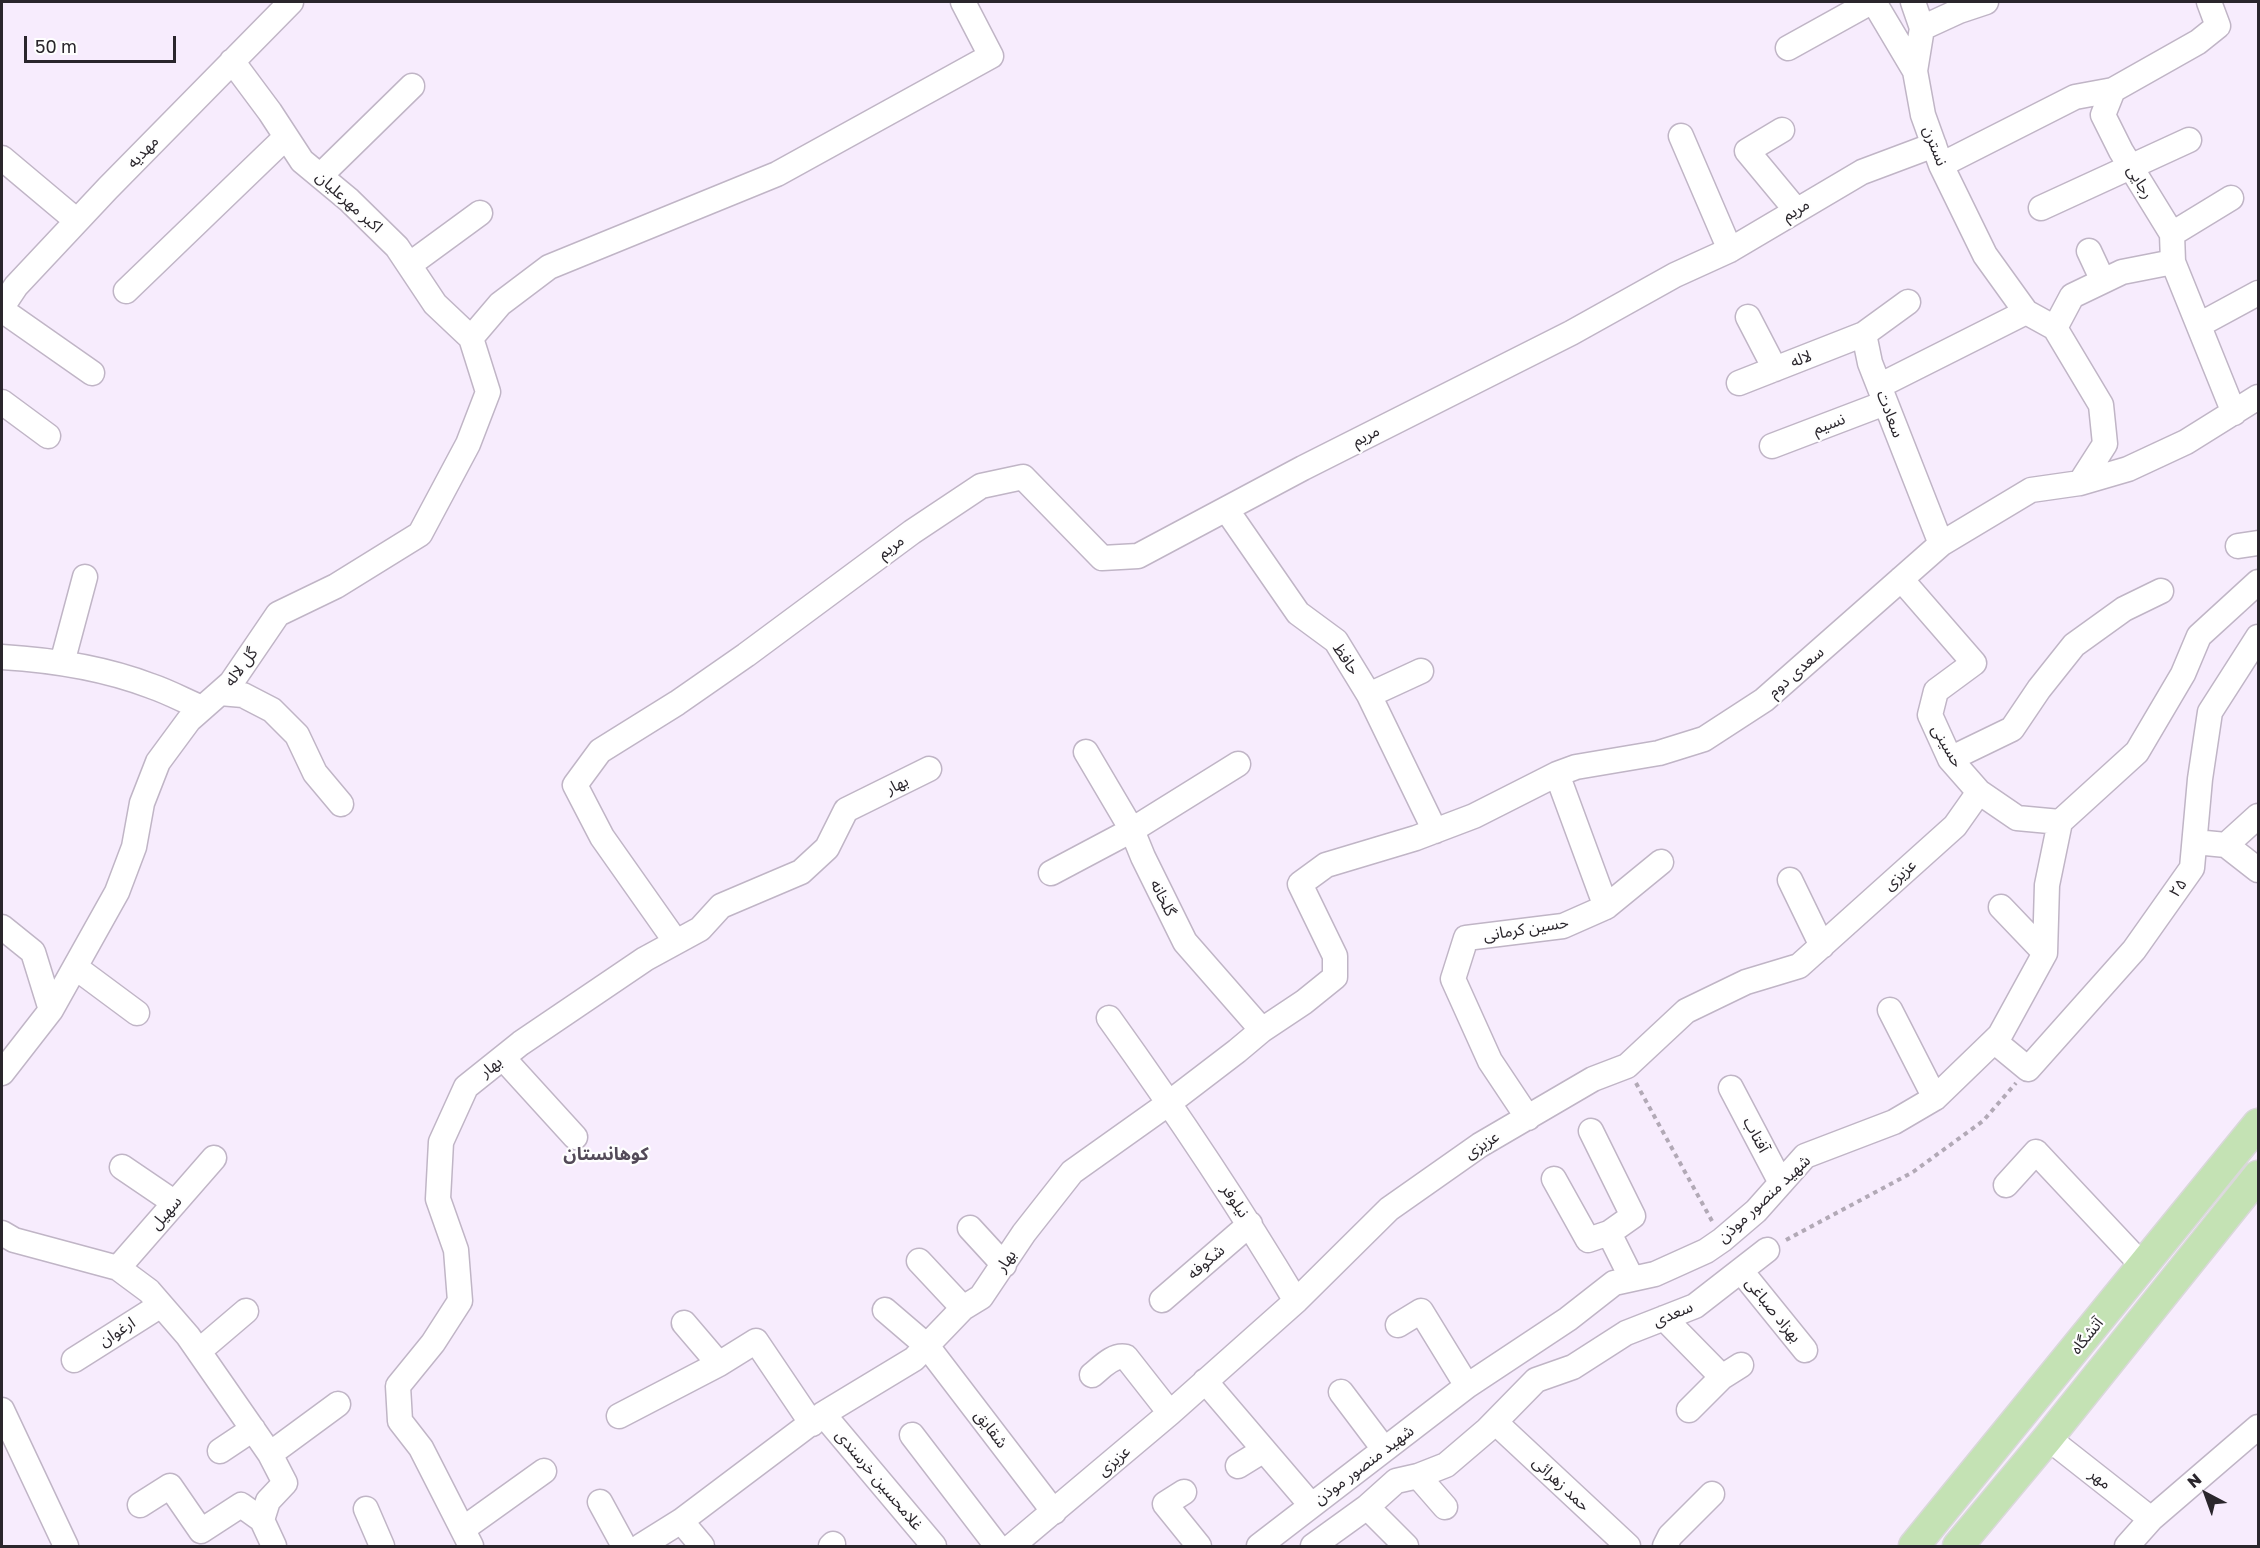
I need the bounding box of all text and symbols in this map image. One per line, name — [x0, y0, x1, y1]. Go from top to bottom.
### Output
scale bar — [27, 24, 178, 62]
text: 50 m — [35, 35, 77, 57]
street label: نسترن — [1919, 123, 1951, 169]
street label: مهدیه — [123, 132, 163, 172]
street label: رجایی — [2123, 162, 2157, 202]
street label: اکبر مهرعلیان — [312, 167, 386, 237]
street label: مریم — [1779, 195, 1813, 225]
street label: لاله — [1788, 346, 1814, 372]
street label: سعادت — [1872, 388, 1908, 440]
street label: نسیم — [1810, 409, 1848, 439]
street label: مریم — [1349, 421, 1383, 451]
street label: مریم — [874, 531, 908, 563]
street label: حافظ — [1328, 639, 1364, 679]
street label: سعدی دوم — [1764, 642, 1828, 702]
street label: گل لاله — [220, 644, 262, 690]
street label: حسینی — [1927, 721, 1967, 771]
street label: بهار — [882, 771, 912, 799]
street label: عزیزی — [1880, 855, 1920, 895]
street label: ۲۵ — [2165, 875, 2191, 901]
street label: گلخانه — [1146, 877, 1180, 919]
street label: حسین کرمانی — [1482, 913, 1570, 945]
street label: بهار — [476, 1052, 506, 1082]
street label: آفتاب — [1739, 1114, 1773, 1156]
street label: عزیزی — [1461, 1127, 1503, 1163]
district label: کوهانستان — [563, 1143, 649, 1165]
street label: شهید منصور موذن — [1714, 1151, 1814, 1247]
street label: نیلوفر — [1217, 1181, 1253, 1221]
street label: سهیل — [146, 1192, 186, 1234]
street label: شکوفه — [1183, 1241, 1229, 1283]
street label: بهار — [992, 1246, 1020, 1276]
street label: بهزاد صباغی — [1741, 1274, 1805, 1346]
street label: سعدی — [1650, 1297, 1696, 1331]
street label: ارغوان — [95, 1313, 139, 1351]
street label: آتشگاه — [2067, 1314, 2107, 1358]
street label: شقایق — [970, 1406, 1012, 1452]
street label: شهید منصور موذن — [1310, 1421, 1418, 1509]
street label: غلامحسین خرسندی — [831, 1426, 927, 1534]
street label: عزیزی — [1094, 1442, 1134, 1480]
street label: حمد زهرائی — [1528, 1453, 1594, 1515]
street label: مهر — [2085, 1464, 2115, 1494]
north arrow — [2176, 1464, 2236, 1524]
text: N — [2183, 1469, 2205, 1492]

